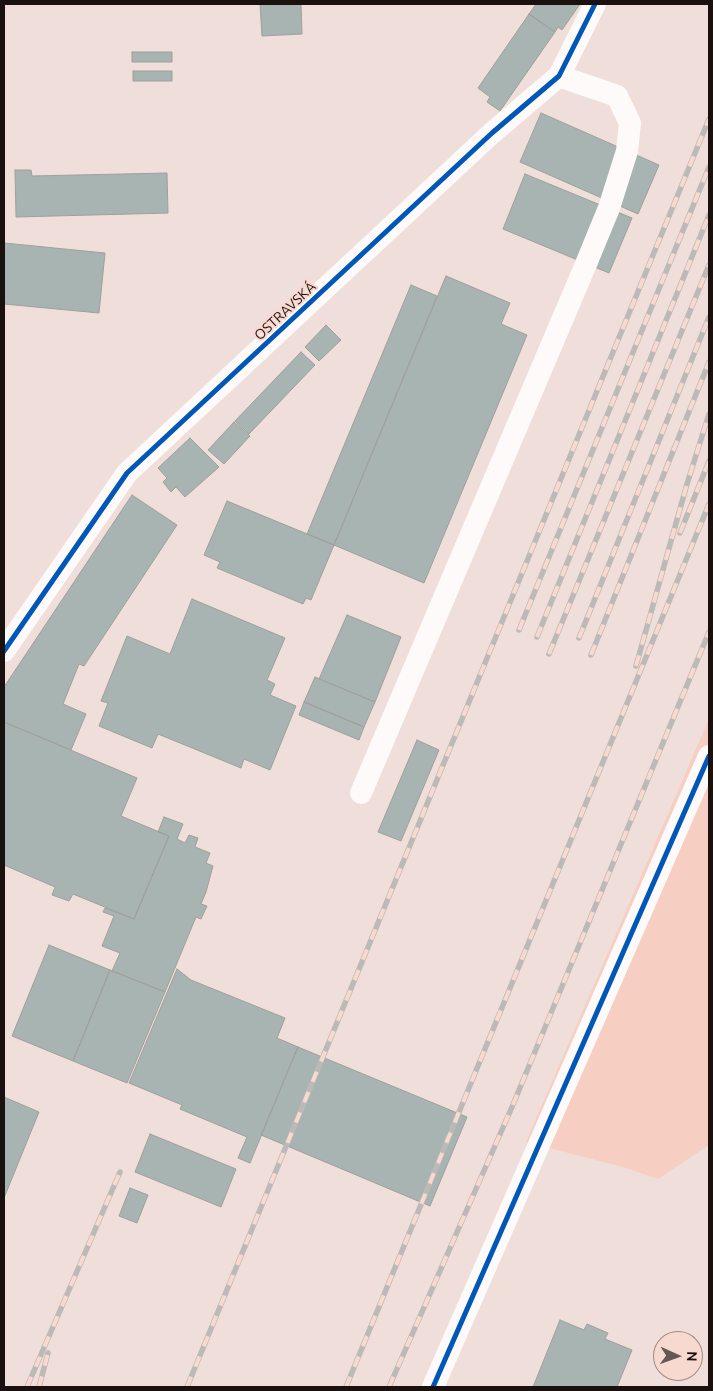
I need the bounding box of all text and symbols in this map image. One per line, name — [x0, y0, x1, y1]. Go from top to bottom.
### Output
street label: OSTRAVSKÁ — [251, 278, 319, 344]
north arrow — [653, 1331, 703, 1381]
text: N — [684, 1351, 700, 1362]

